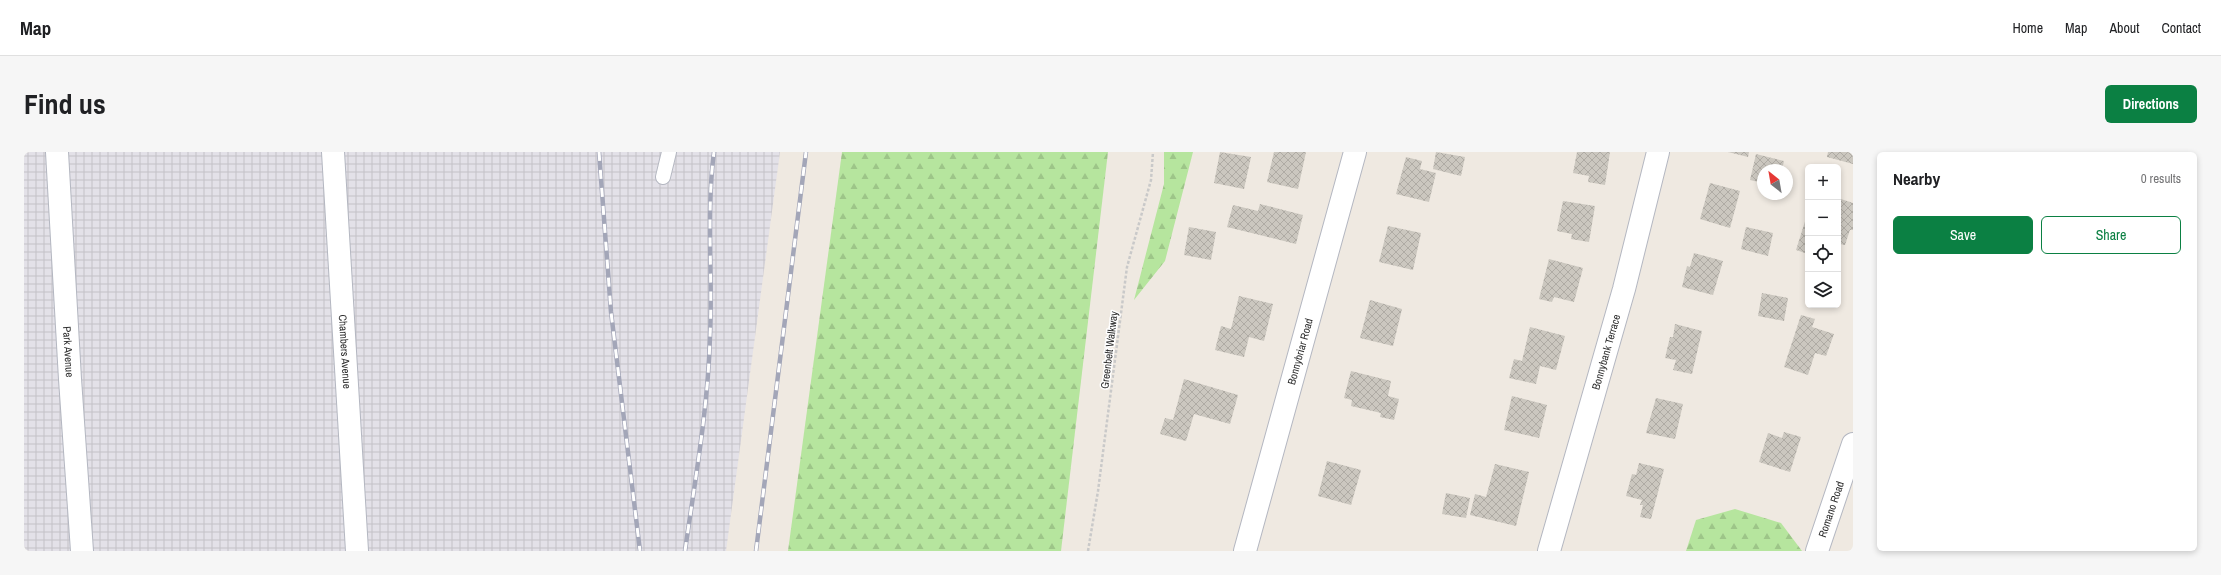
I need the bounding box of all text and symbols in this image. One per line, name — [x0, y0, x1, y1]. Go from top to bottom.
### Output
text: Map — [20, 15, 51, 41]
text: Home — [2012, 19, 2043, 37]
text: Map — [2065, 19, 2087, 37]
text: About — [2109, 19, 2139, 37]
text: Contact — [2161, 19, 2201, 37]
text: Find us — [24, 85, 106, 123]
button: Directions — [2105, 85, 2197, 123]
north arrow — [1757, 164, 1793, 200]
map controls — [1805, 164, 1841, 308]
button: + — [1805, 164, 1841, 200]
text: Nearby — [1893, 167, 1940, 190]
text: 0 results — [2141, 170, 2181, 187]
button: − — [1805, 200, 1841, 236]
button: Save — [1893, 216, 2033, 254]
button: Share — [2041, 216, 2181, 254]
button: locate — [1805, 236, 1841, 272]
button: layers — [1805, 272, 1841, 308]
street label: Greenbelt Walkway — [1097, 310, 1121, 390]
street label: Bonnybank Terrace — [1589, 313, 1623, 391]
street label: Chambers Avenue — [336, 314, 354, 389]
street label: Bonnybriar Road — [1284, 317, 1316, 386]
street label: Park Avenue — [60, 326, 77, 378]
street label: Romano Road — [1815, 479, 1847, 539]

